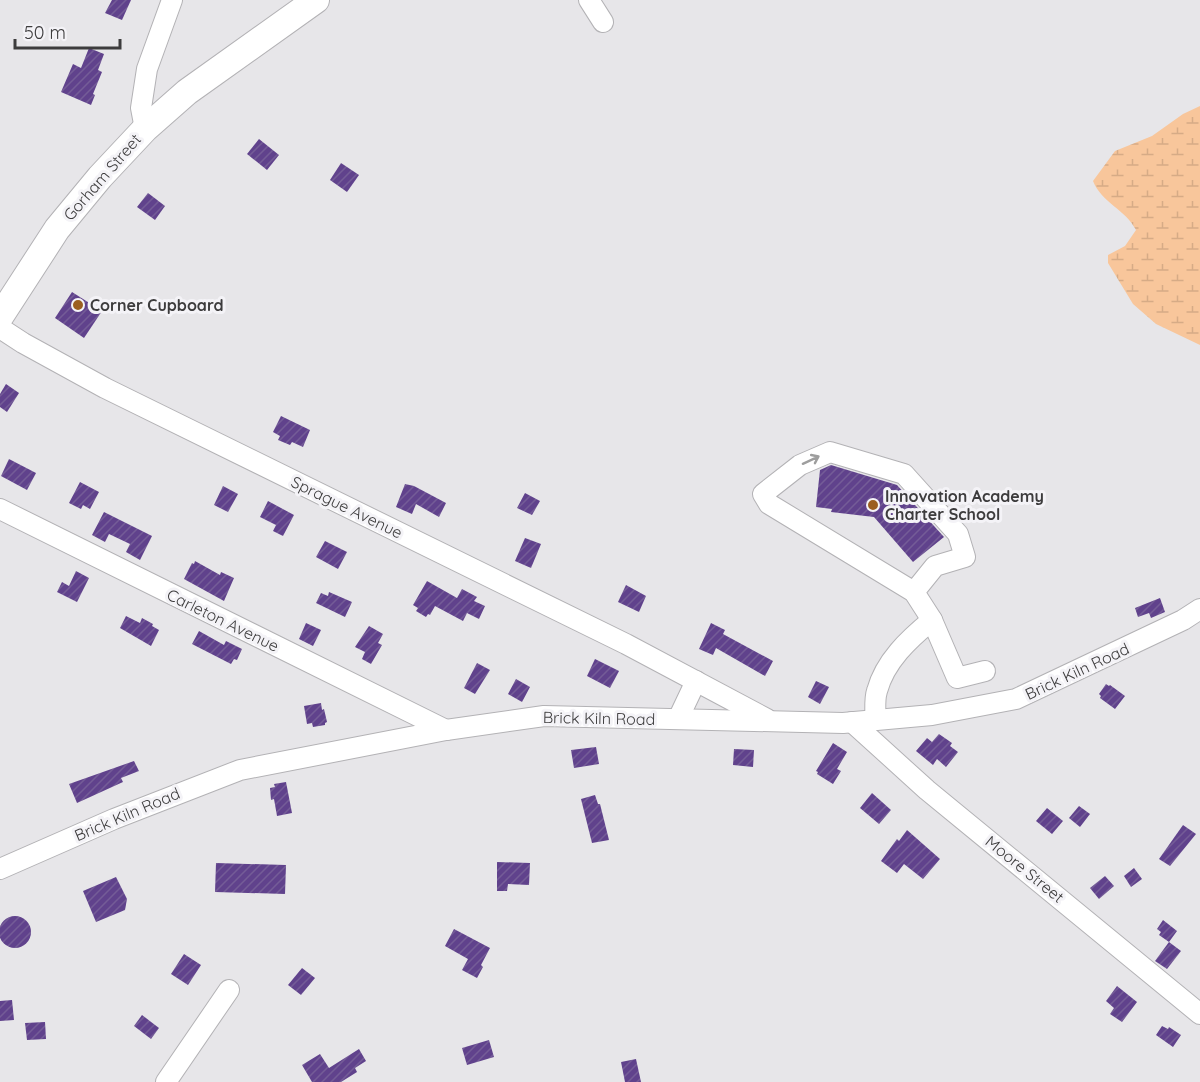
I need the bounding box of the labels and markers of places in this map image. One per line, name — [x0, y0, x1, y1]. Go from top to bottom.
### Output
place label: Corner Cupboard — [90, 295, 224, 315]
marker: Corner Cupboard — [71, 298, 85, 312]
place label: Innovation Academy Charter School — [885, 486, 1044, 524]
marker: Innovation Academy Charter School — [866, 498, 880, 512]

